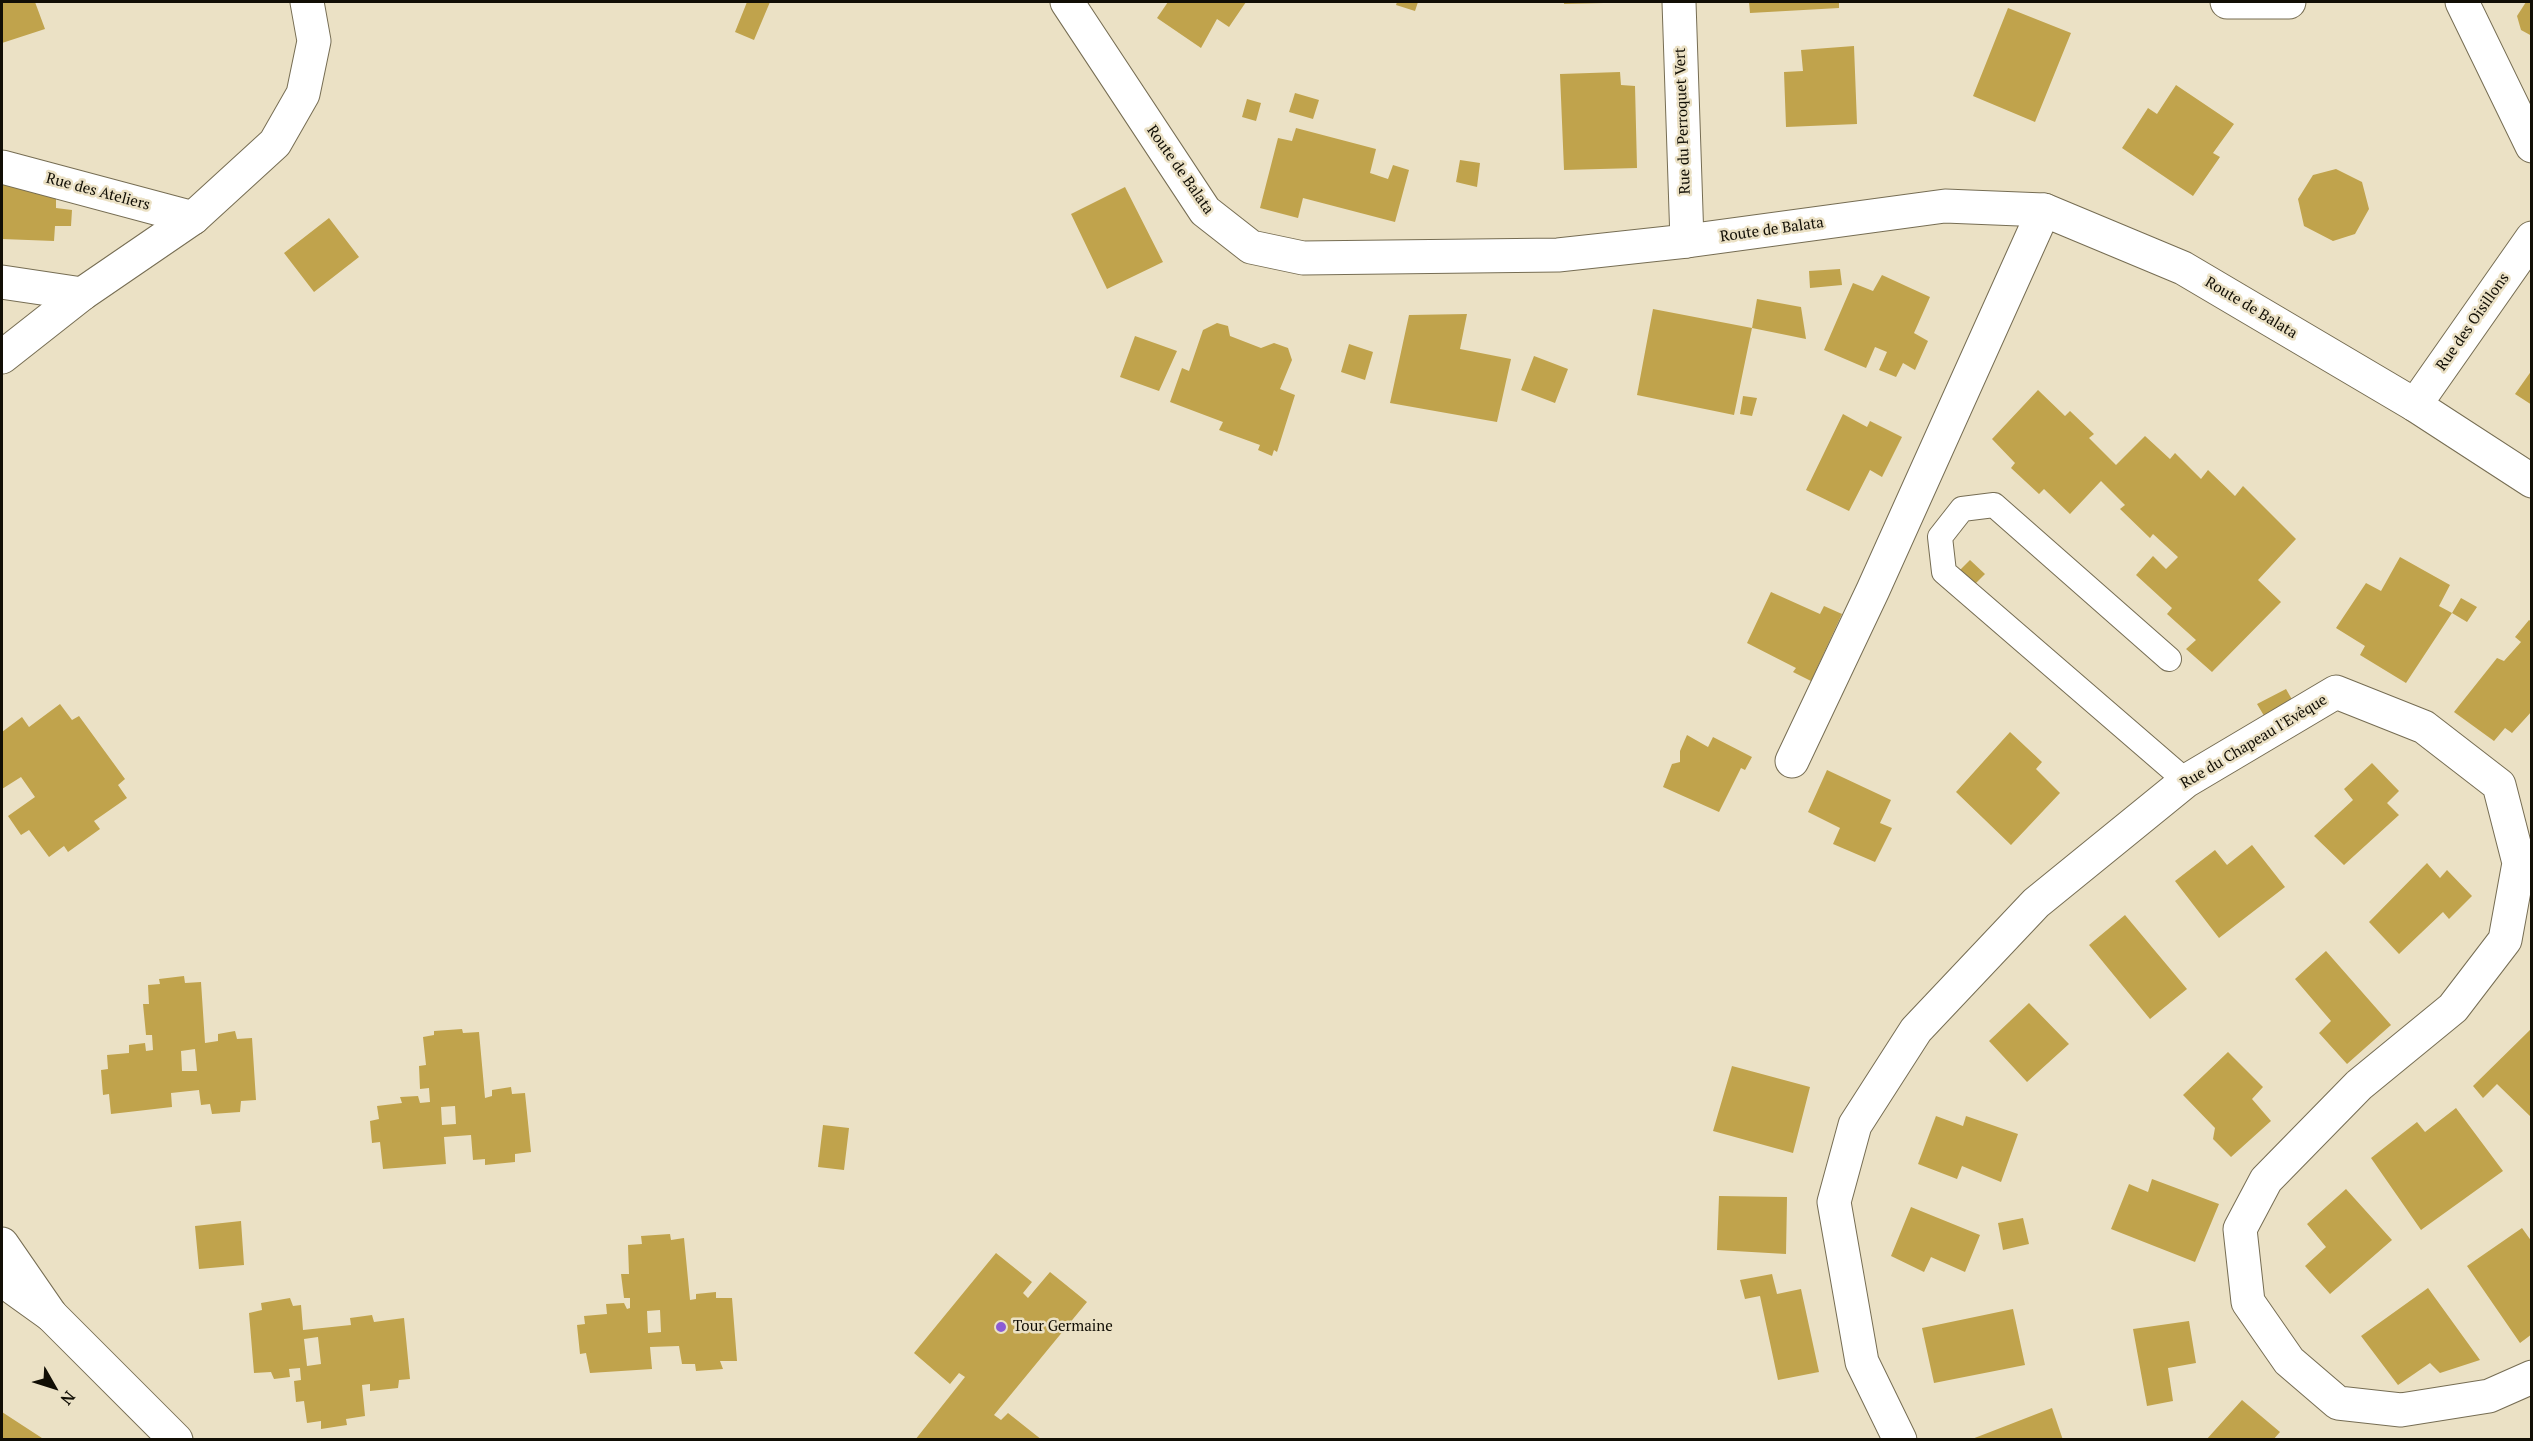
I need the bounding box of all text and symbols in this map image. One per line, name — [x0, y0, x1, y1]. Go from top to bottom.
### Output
street label: Rue du Perroquet Vert — [1671, 47, 1695, 195]
street label: Route de Balata — [1143, 122, 1217, 218]
street label: Rue des Ateliers — [44, 169, 152, 215]
street label: Route de Balata — [1719, 214, 1825, 246]
street label: Rue des Oisillons — [2433, 270, 2513, 374]
street label: Route de Balata — [2202, 273, 2300, 343]
street label: Rue du Chapeau l'Evêque — [2178, 691, 2330, 793]
place label: Tour Germaine — [1013, 1318, 1113, 1336]
marker: Tour Germaine — [994, 1320, 1008, 1334]
north arrow — [24, 1357, 84, 1417]
text: N — [56, 1387, 80, 1410]

